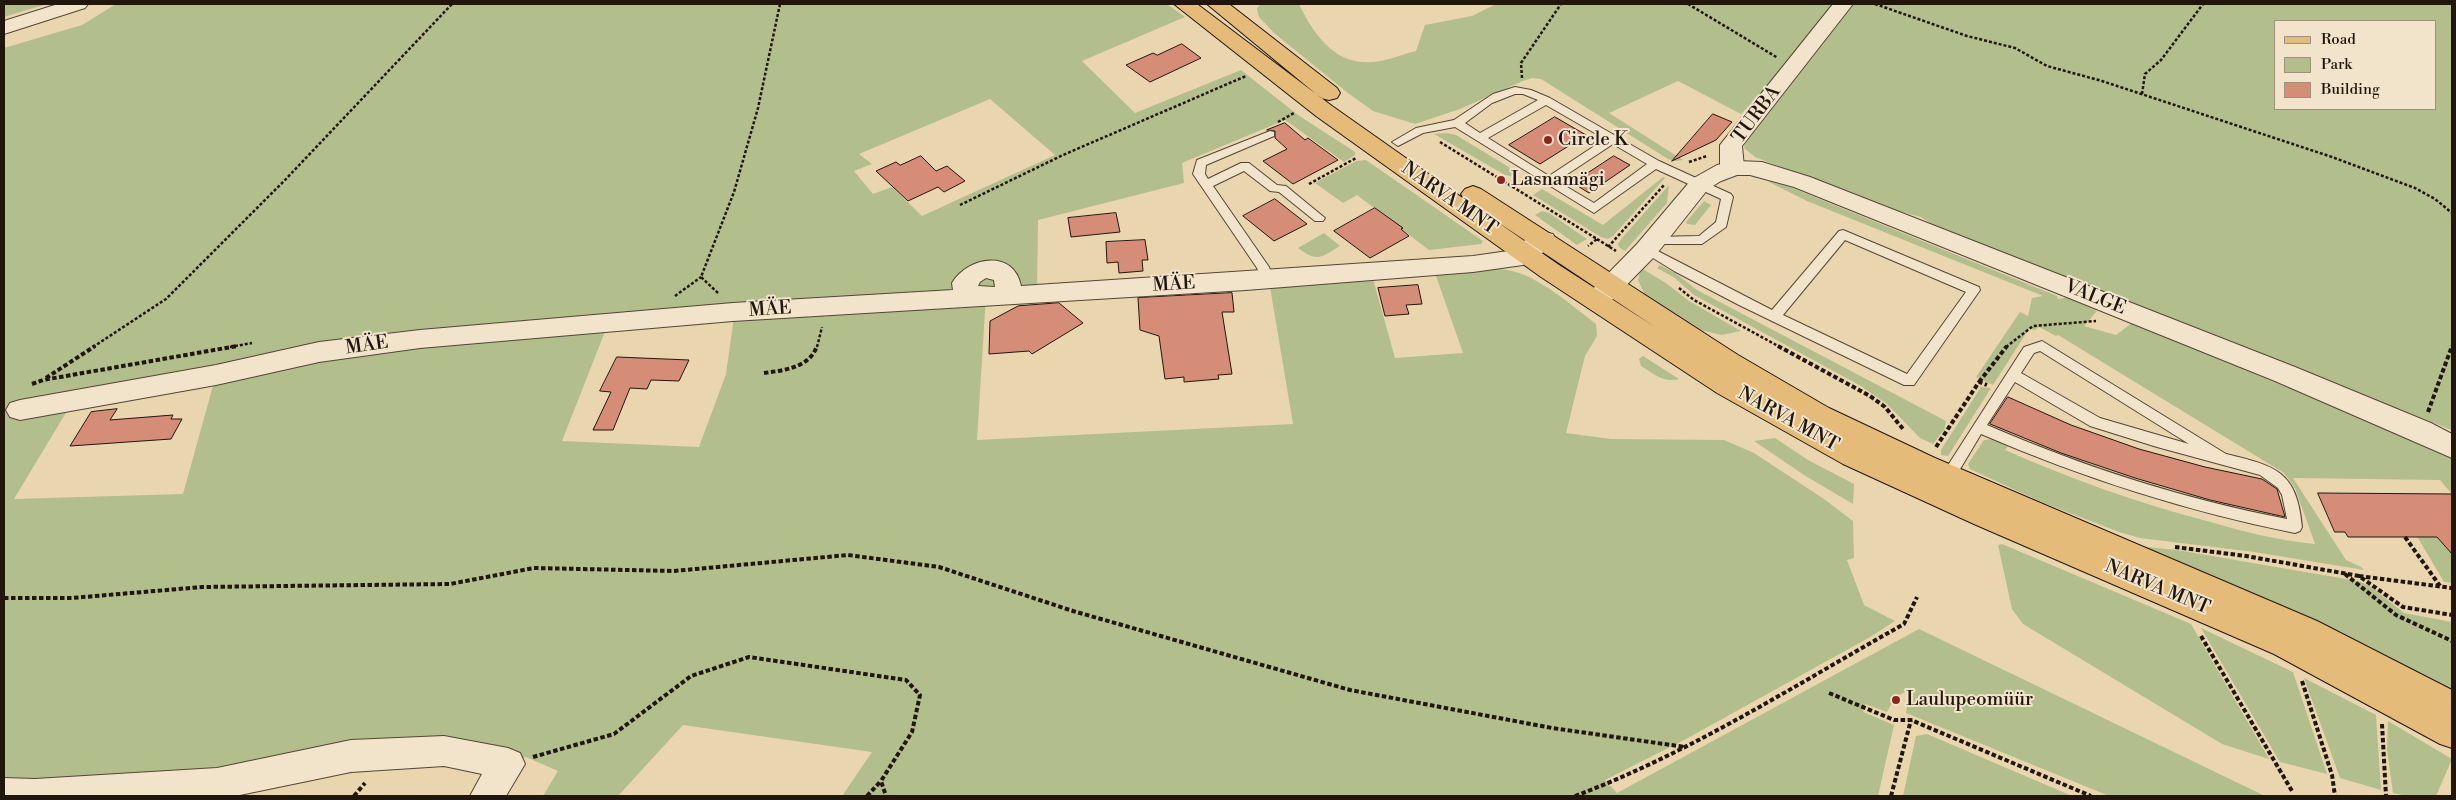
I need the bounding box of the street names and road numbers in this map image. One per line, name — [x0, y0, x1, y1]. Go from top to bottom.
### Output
street label: TURBA — [1728, 82, 1786, 148]
street label: NARVA MNT — [1397, 158, 1501, 240]
street label: MÄE — [1152, 272, 1196, 298]
street label: VALGE — [2061, 275, 2129, 321]
street label: MÄE — [748, 297, 792, 323]
street label: MÄE — [344, 332, 390, 360]
street label: NARVA MNT — [1733, 383, 1843, 457]
street label: NARVA MNT — [2101, 556, 2213, 620]

